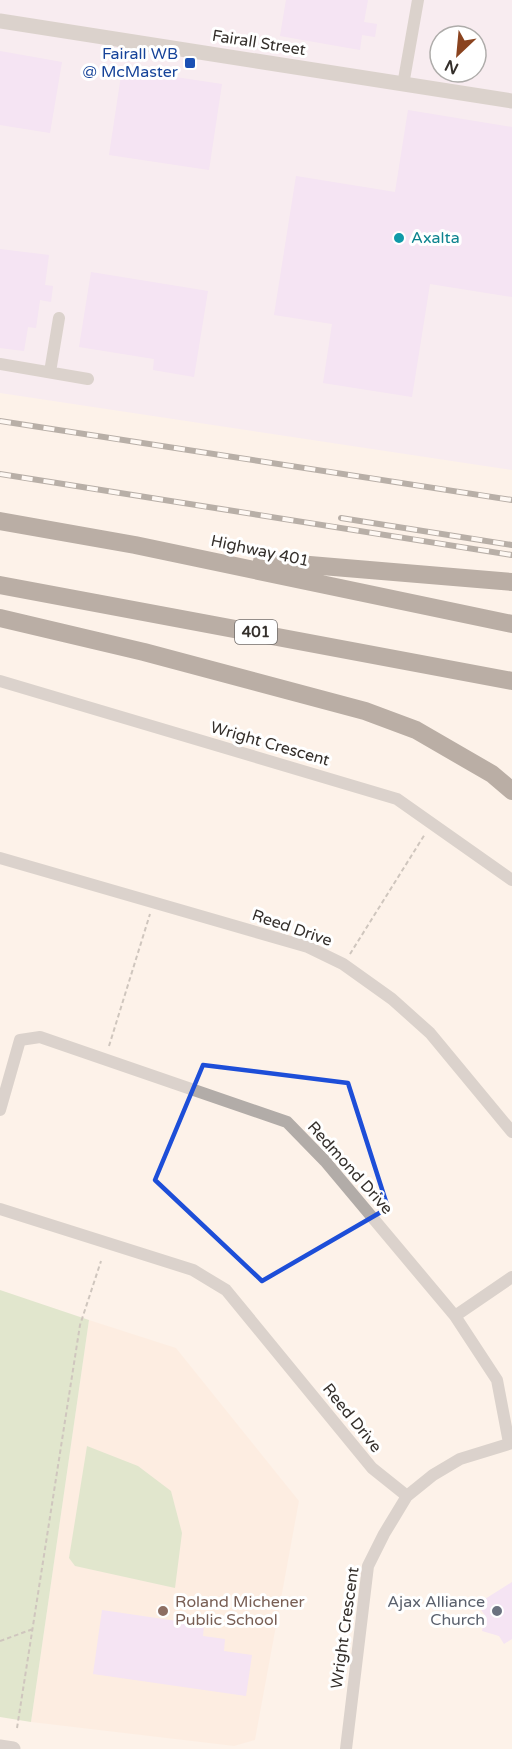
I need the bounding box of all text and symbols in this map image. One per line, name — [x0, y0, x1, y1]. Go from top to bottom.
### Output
north arrow — [428, 24, 488, 84]
street label: Fairall Street — [211, 26, 307, 60]
place label: Fairall WB @ McMaster — [82, 44, 179, 82]
text: N — [442, 55, 462, 78]
marker: Fairall WB @ McMaster — [183, 56, 197, 70]
place label: Axalta — [411, 228, 460, 248]
marker: Axalta — [392, 231, 406, 245]
street label: Highway 401 — [209, 531, 311, 571]
road number: 401 — [235, 620, 277, 644]
street label: Wright Crescent — [208, 717, 332, 771]
street label: Reed Drive — [249, 905, 335, 951]
street label: Redmond Drive — [303, 1117, 397, 1219]
street label: Reed Drive — [318, 1379, 386, 1457]
street label: Wright Crescent — [327, 1566, 363, 1690]
place label: Roland Michener Public School — [175, 1592, 306, 1630]
place label: Ajax Alliance Church — [387, 1592, 485, 1630]
marker: Roland Michener Public School — [156, 1604, 170, 1618]
marker: Ajax Alliance Church — [490, 1604, 504, 1618]

